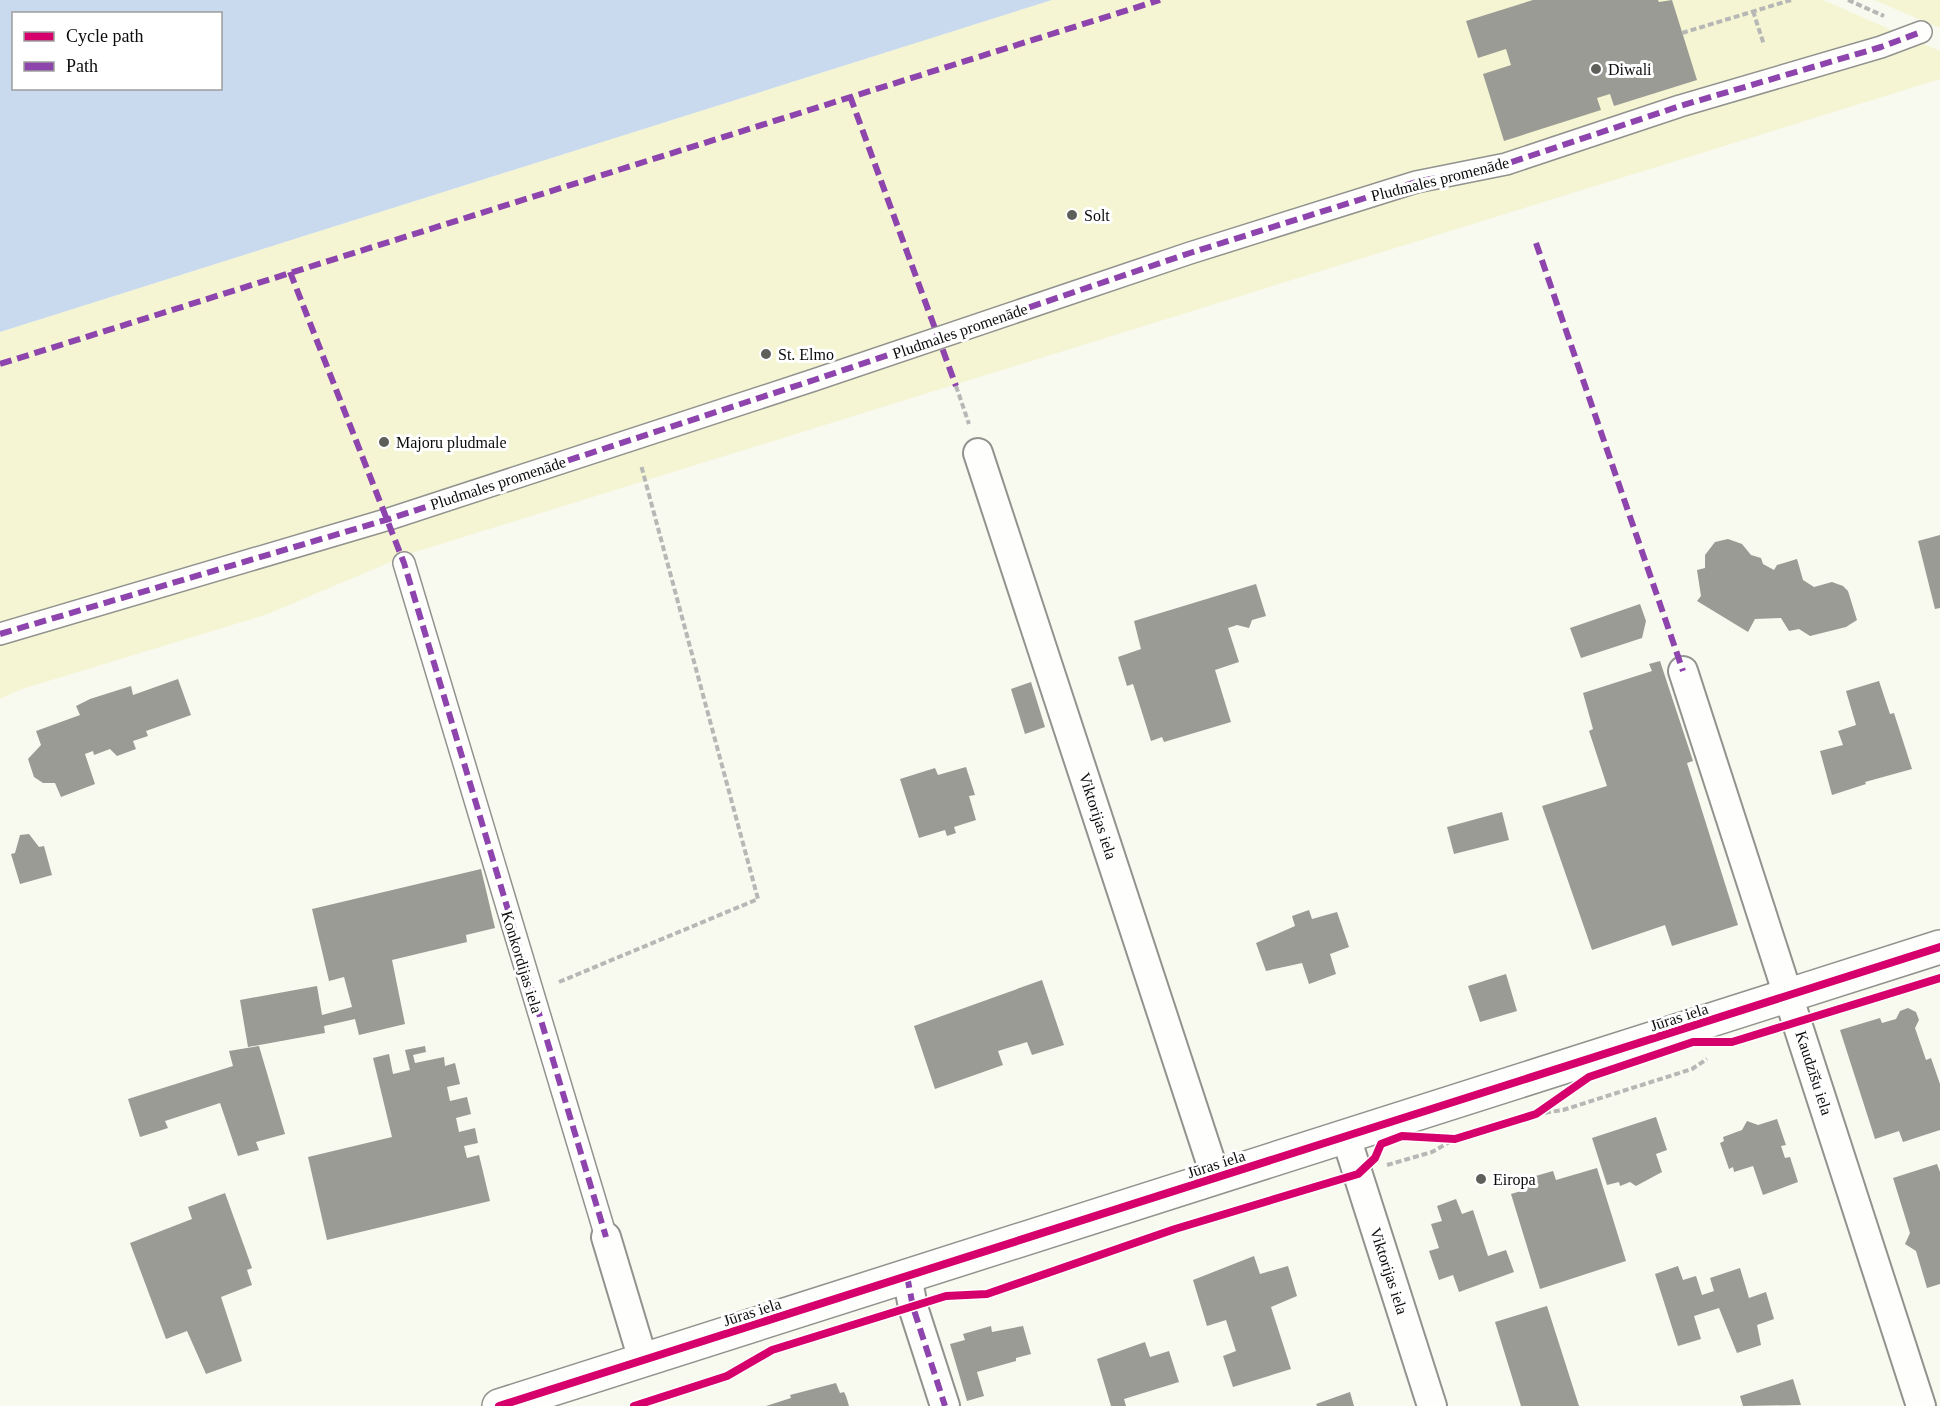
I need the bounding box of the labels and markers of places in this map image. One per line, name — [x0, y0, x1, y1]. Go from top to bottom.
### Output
place label: Diwali — [1608, 61, 1652, 78]
marker: Diwali — [1589, 62, 1603, 76]
place label: Solt — [1084, 207, 1110, 224]
marker: Solt — [1065, 208, 1079, 222]
place label: St. Elmo — [778, 346, 834, 363]
marker: St. Elmo — [759, 347, 773, 361]
place label: Majoru pludmale — [396, 434, 507, 452]
marker: Majoru pludmale — [377, 435, 391, 449]
place label: Eiropa — [1493, 1171, 1536, 1189]
marker: Eiropa — [1474, 1172, 1488, 1186]

